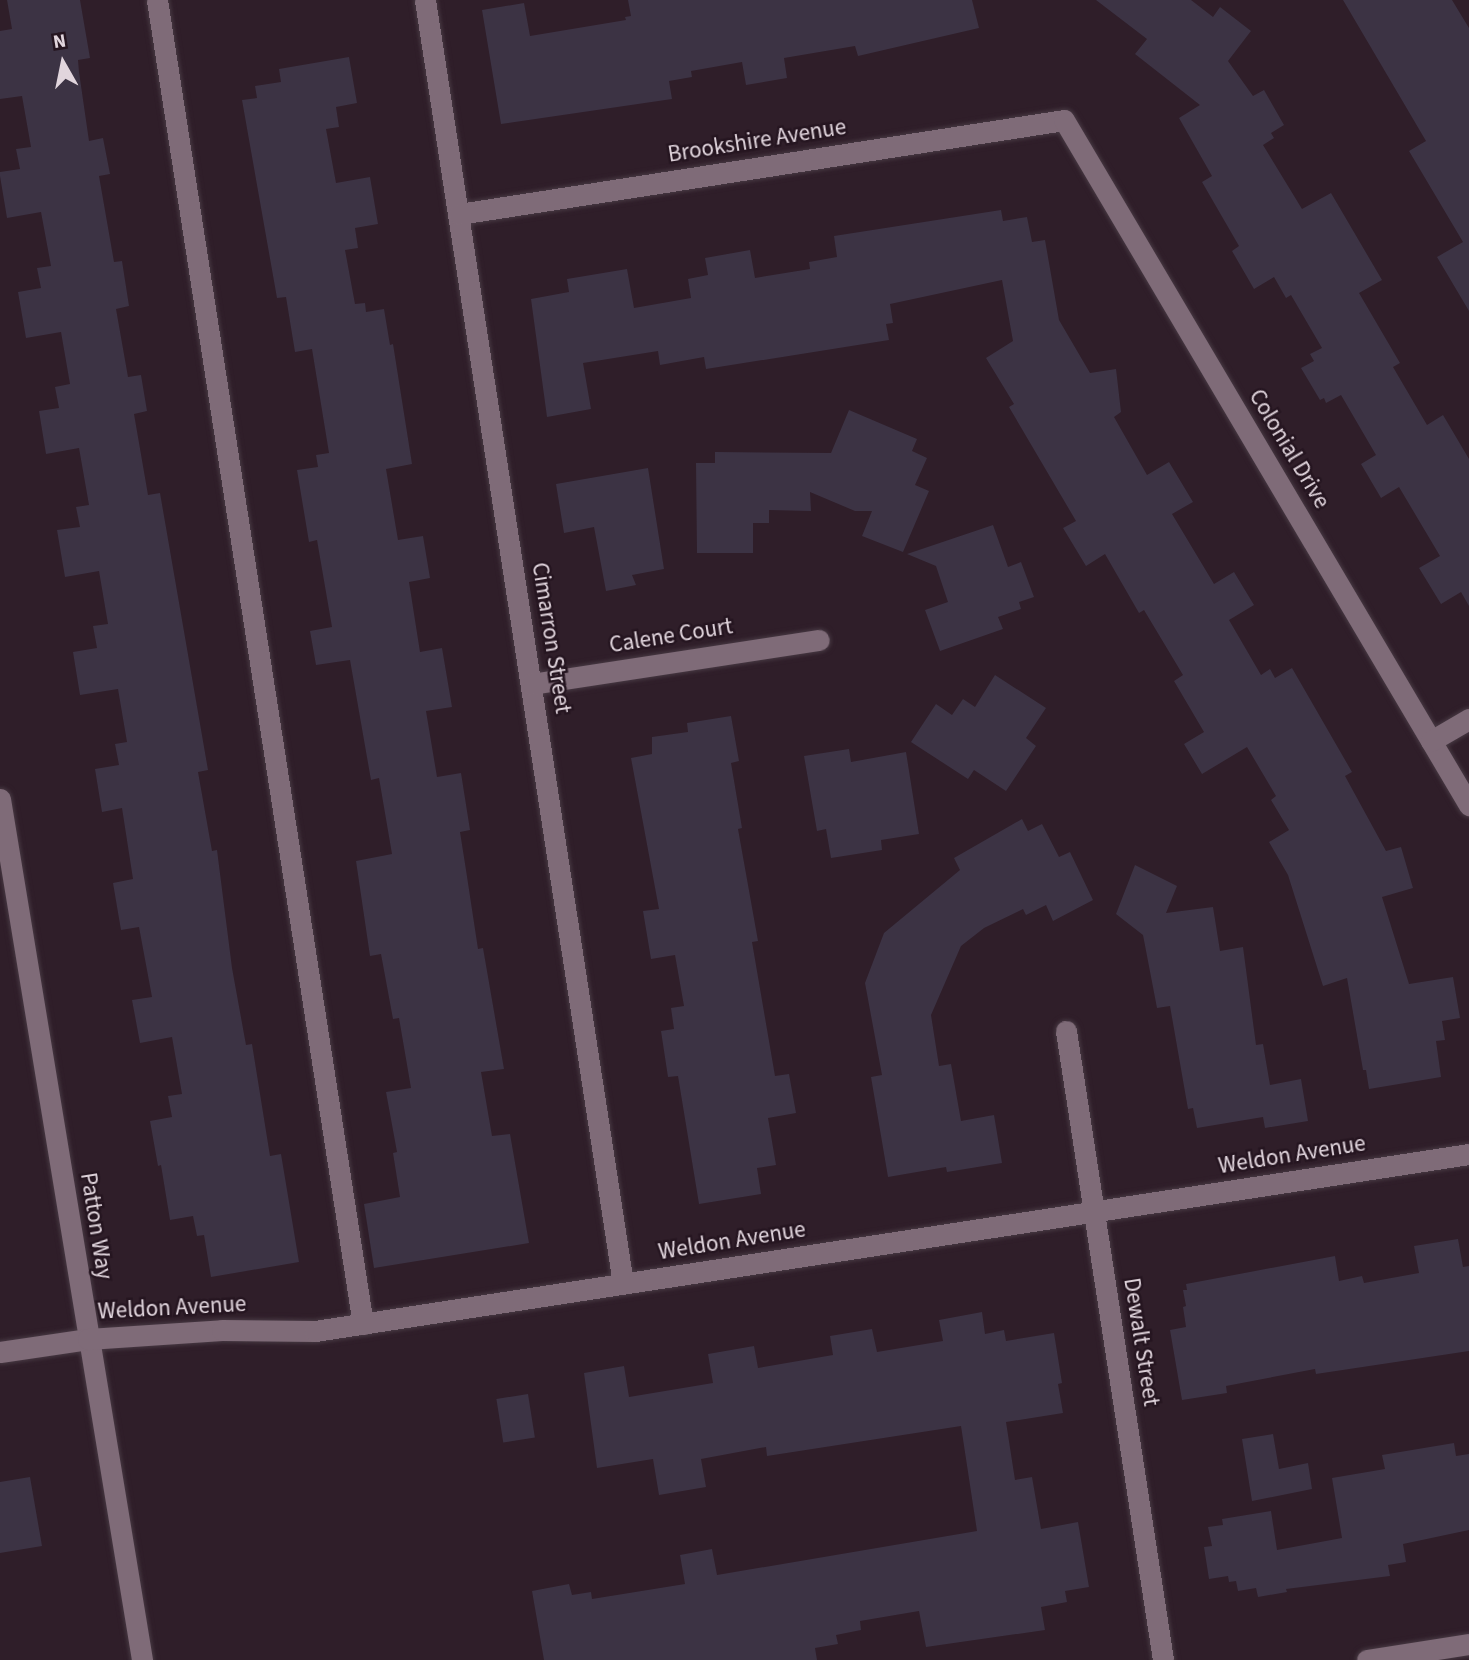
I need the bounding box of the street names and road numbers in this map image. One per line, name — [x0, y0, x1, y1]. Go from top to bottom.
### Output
street label: Brookshire Avenue — [666, 113, 848, 169]
street label: Colonial Drive — [1243, 384, 1335, 514]
street label: Cimarron Street — [525, 561, 577, 715]
street label: Calene Court — [607, 613, 735, 659]
street label: Weldon Avenue — [1216, 1130, 1368, 1180]
street label: Patton Way — [74, 1171, 118, 1281]
street label: Weldon Avenue — [656, 1216, 808, 1266]
street label: Dewalt Street — [1117, 1276, 1165, 1408]
street label: Weldon Avenue — [97, 1290, 247, 1326]

